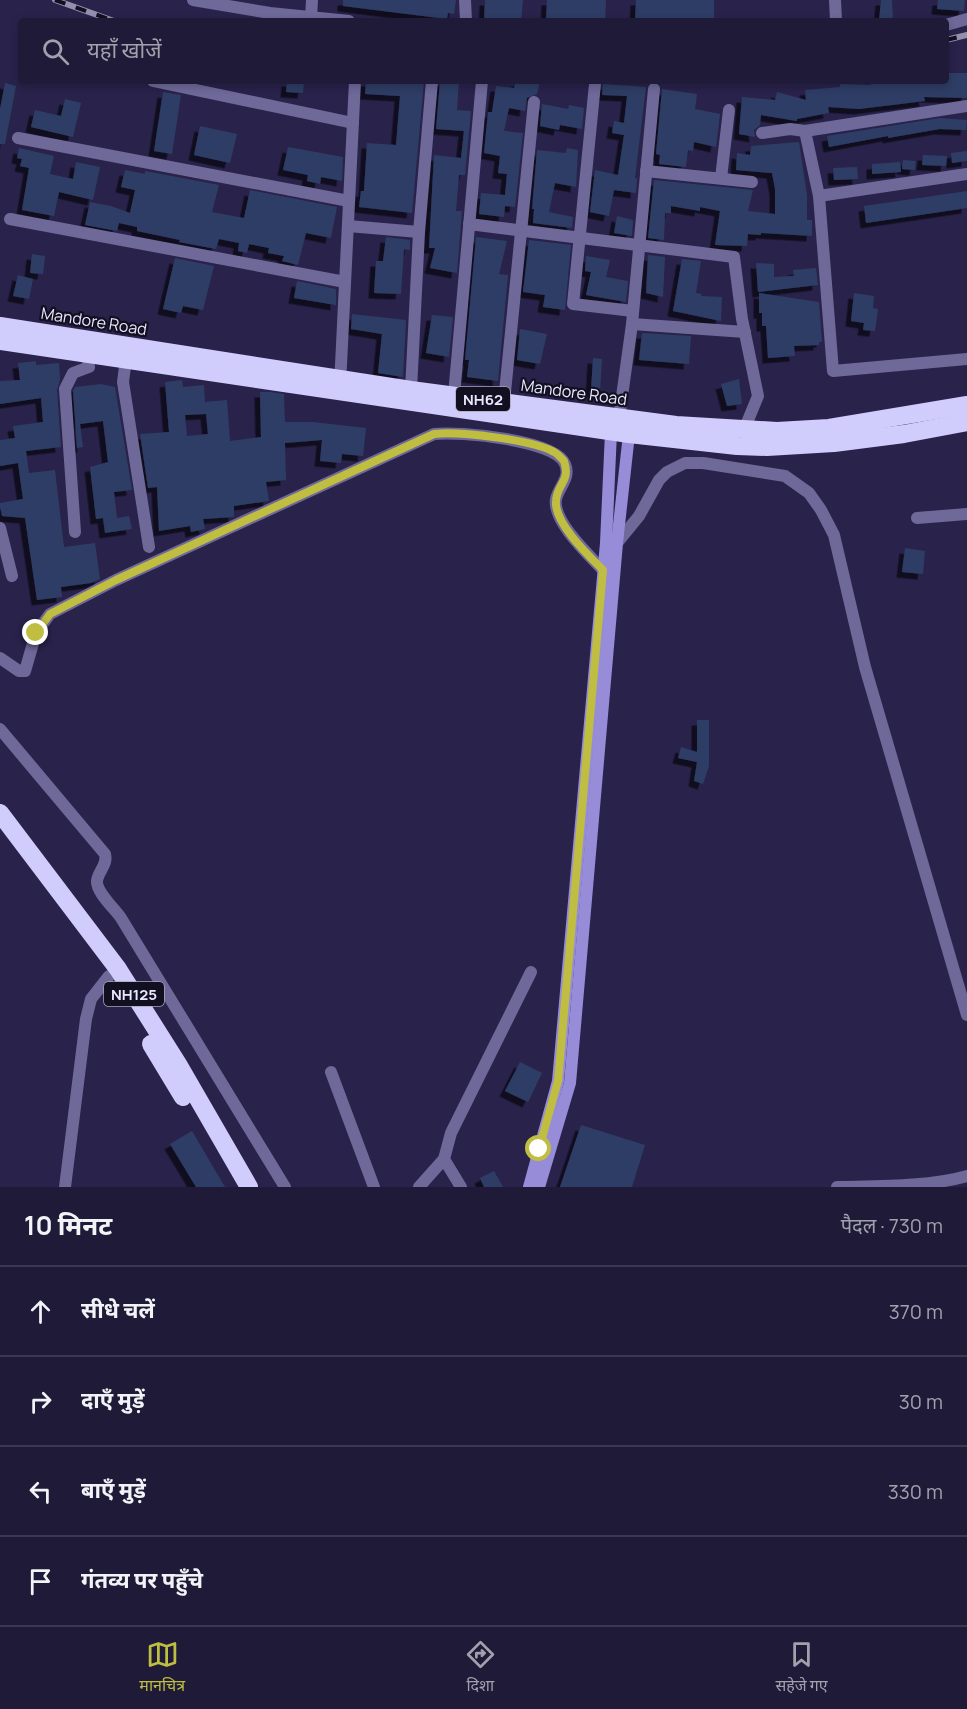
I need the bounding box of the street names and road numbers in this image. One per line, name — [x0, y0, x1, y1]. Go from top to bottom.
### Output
street label: Mandore Road — [40, 302, 148, 340]
street label: Mandore Road — [520, 374, 628, 410]
road number: NH62 — [456, 387, 510, 411]
road number: NH125 — [104, 982, 164, 1006]

